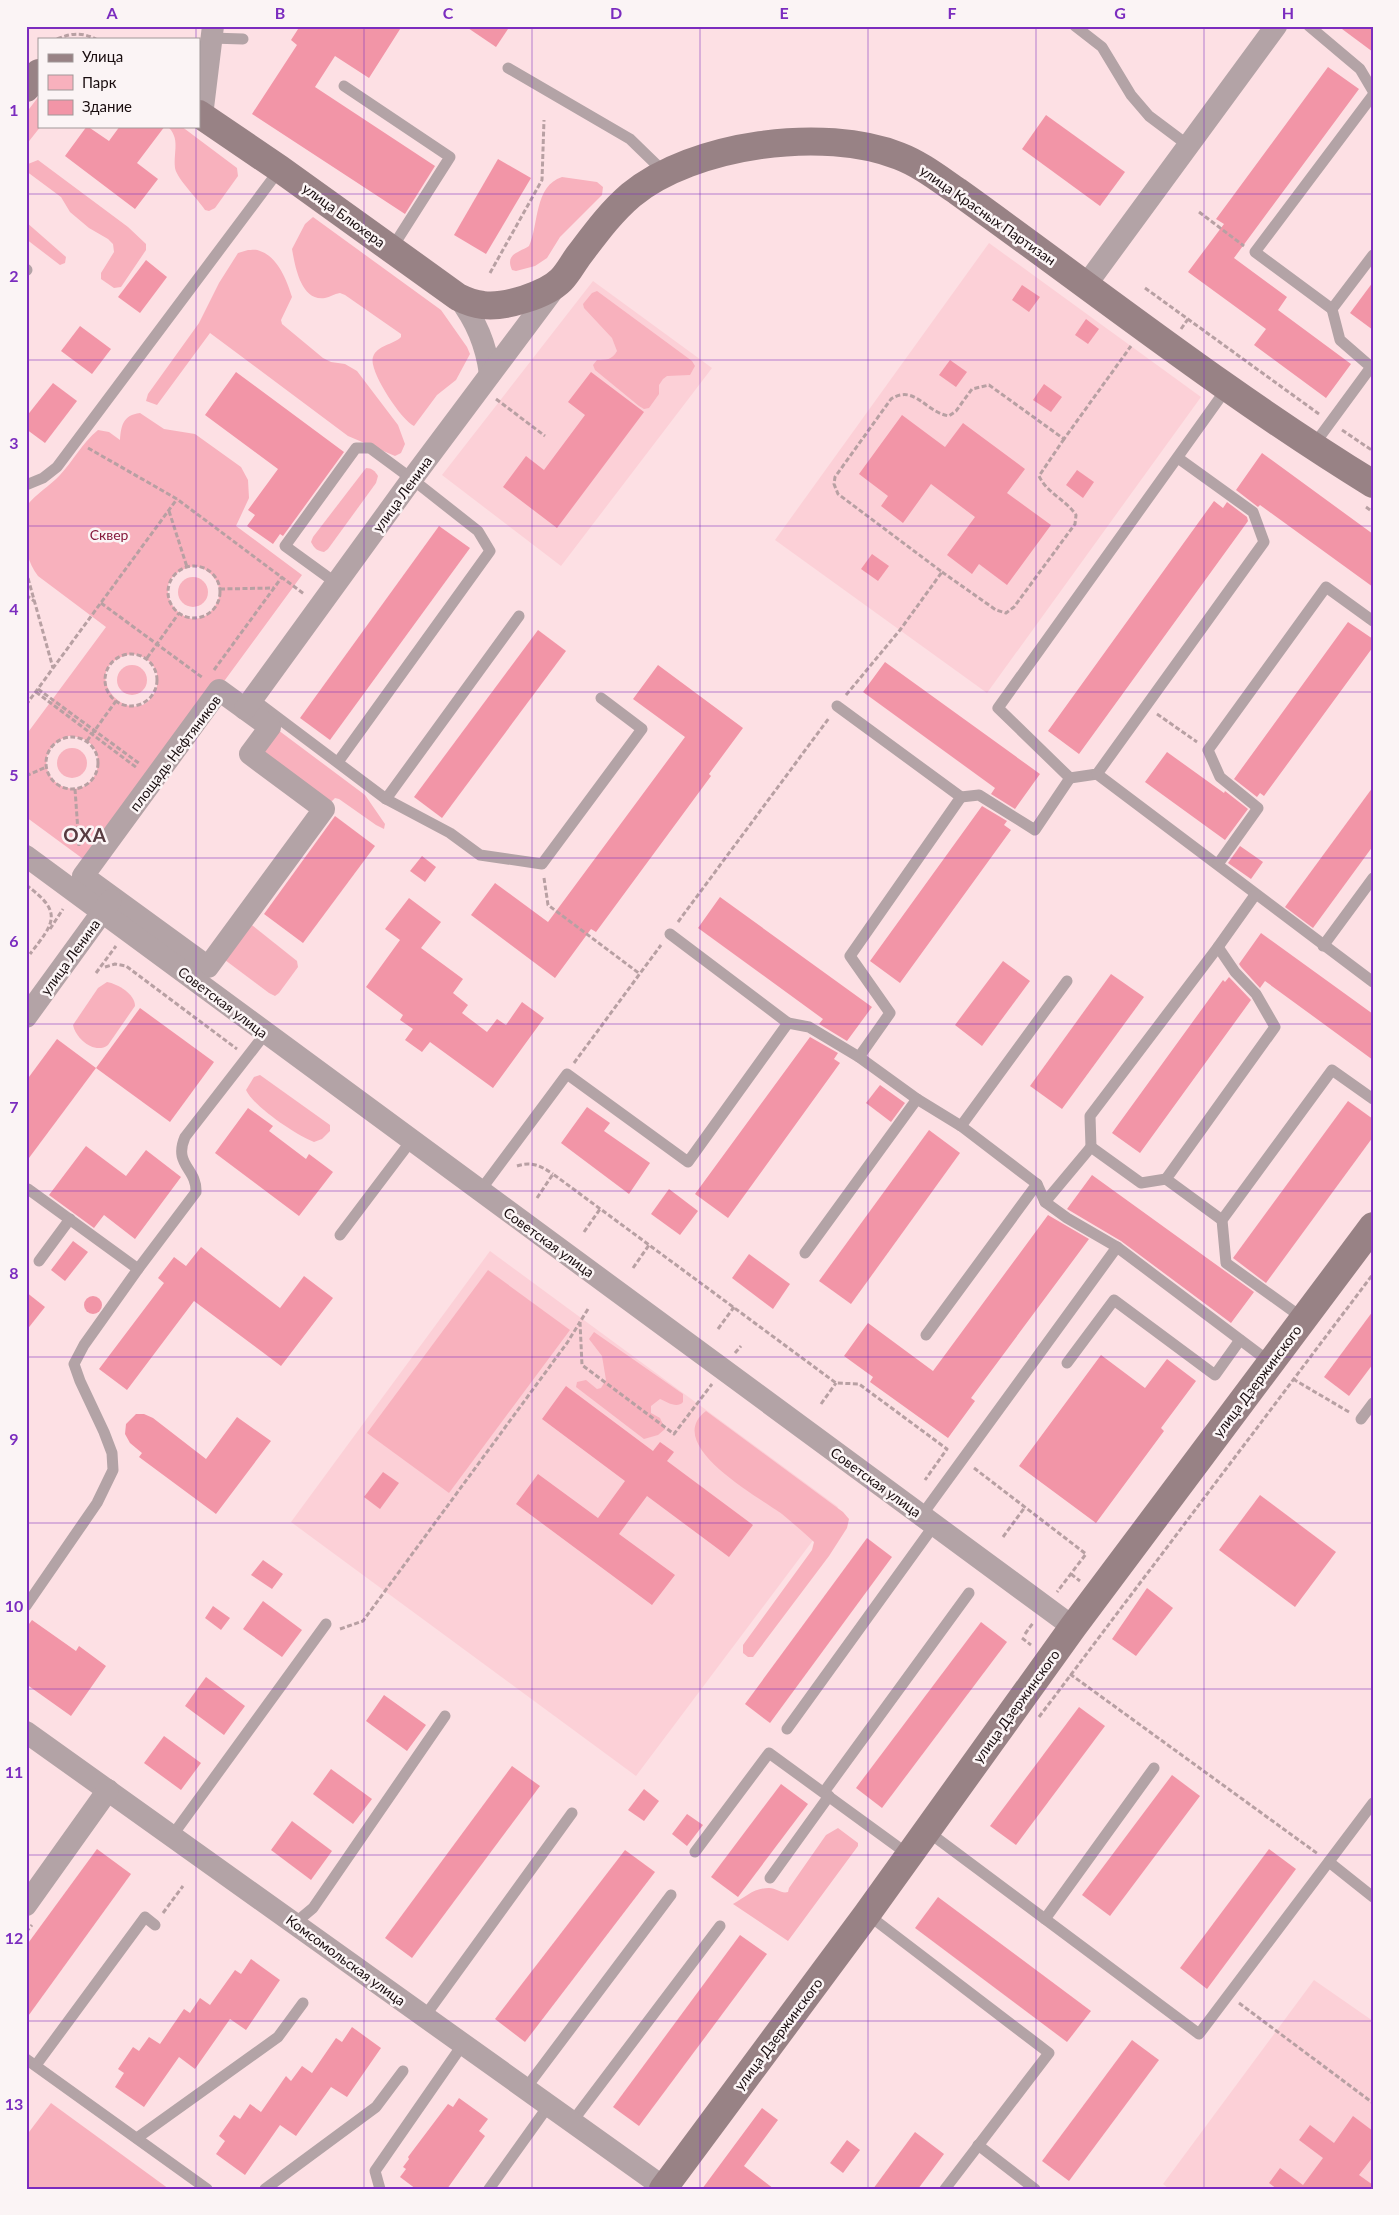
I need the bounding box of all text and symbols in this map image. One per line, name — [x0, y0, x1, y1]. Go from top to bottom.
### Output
text: A — [105, 3, 118, 22]
text: B — [275, 3, 285, 22]
text: C — [443, 3, 454, 22]
text: D — [610, 3, 622, 22]
text: E — [779, 3, 789, 22]
text: F — [947, 3, 957, 22]
text: G — [1114, 3, 1126, 22]
text: H — [1282, 3, 1294, 22]
legend — [38, 38, 200, 128]
text: Улица — [82, 47, 123, 65]
text: Парк — [82, 73, 117, 91]
text: Здание — [82, 97, 132, 115]
text: 1 — [9, 100, 19, 119]
street label: улица Красных Партизан — [917, 162, 1059, 268]
street label: улица Блюхера — [299, 179, 389, 251]
text: 2 — [9, 266, 19, 285]
text: 3 — [9, 433, 19, 452]
street label: улица Ленина — [369, 453, 435, 535]
park label: Сквер — [90, 526, 129, 543]
text: 4 — [9, 599, 19, 618]
street label: площадь Нефтяников — [126, 692, 224, 814]
text: 5 — [9, 765, 19, 784]
district label: ОХА — [63, 823, 107, 846]
street label: улица Ленина — [37, 916, 103, 998]
text: 6 — [9, 931, 19, 950]
street label: Советская улица — [175, 963, 271, 1041]
text: 7 — [9, 1097, 19, 1116]
street label: Советская улица — [500, 1203, 598, 1281]
text: 8 — [9, 1263, 19, 1282]
street label: улица Дзержинского — [1209, 1322, 1305, 1440]
text: 9 — [9, 1429, 19, 1448]
street label: Советская улица — [827, 1443, 925, 1521]
text: 10 — [5, 1596, 23, 1615]
street label: улица Дзержинского — [969, 1646, 1063, 1766]
text: 11 — [5, 1762, 23, 1781]
street label: Комсомольская улица — [283, 1911, 409, 2009]
text: 12 — [5, 1928, 23, 1947]
street label: улица Дзержинского — [730, 1975, 826, 2093]
text: 13 — [5, 2094, 23, 2113]

